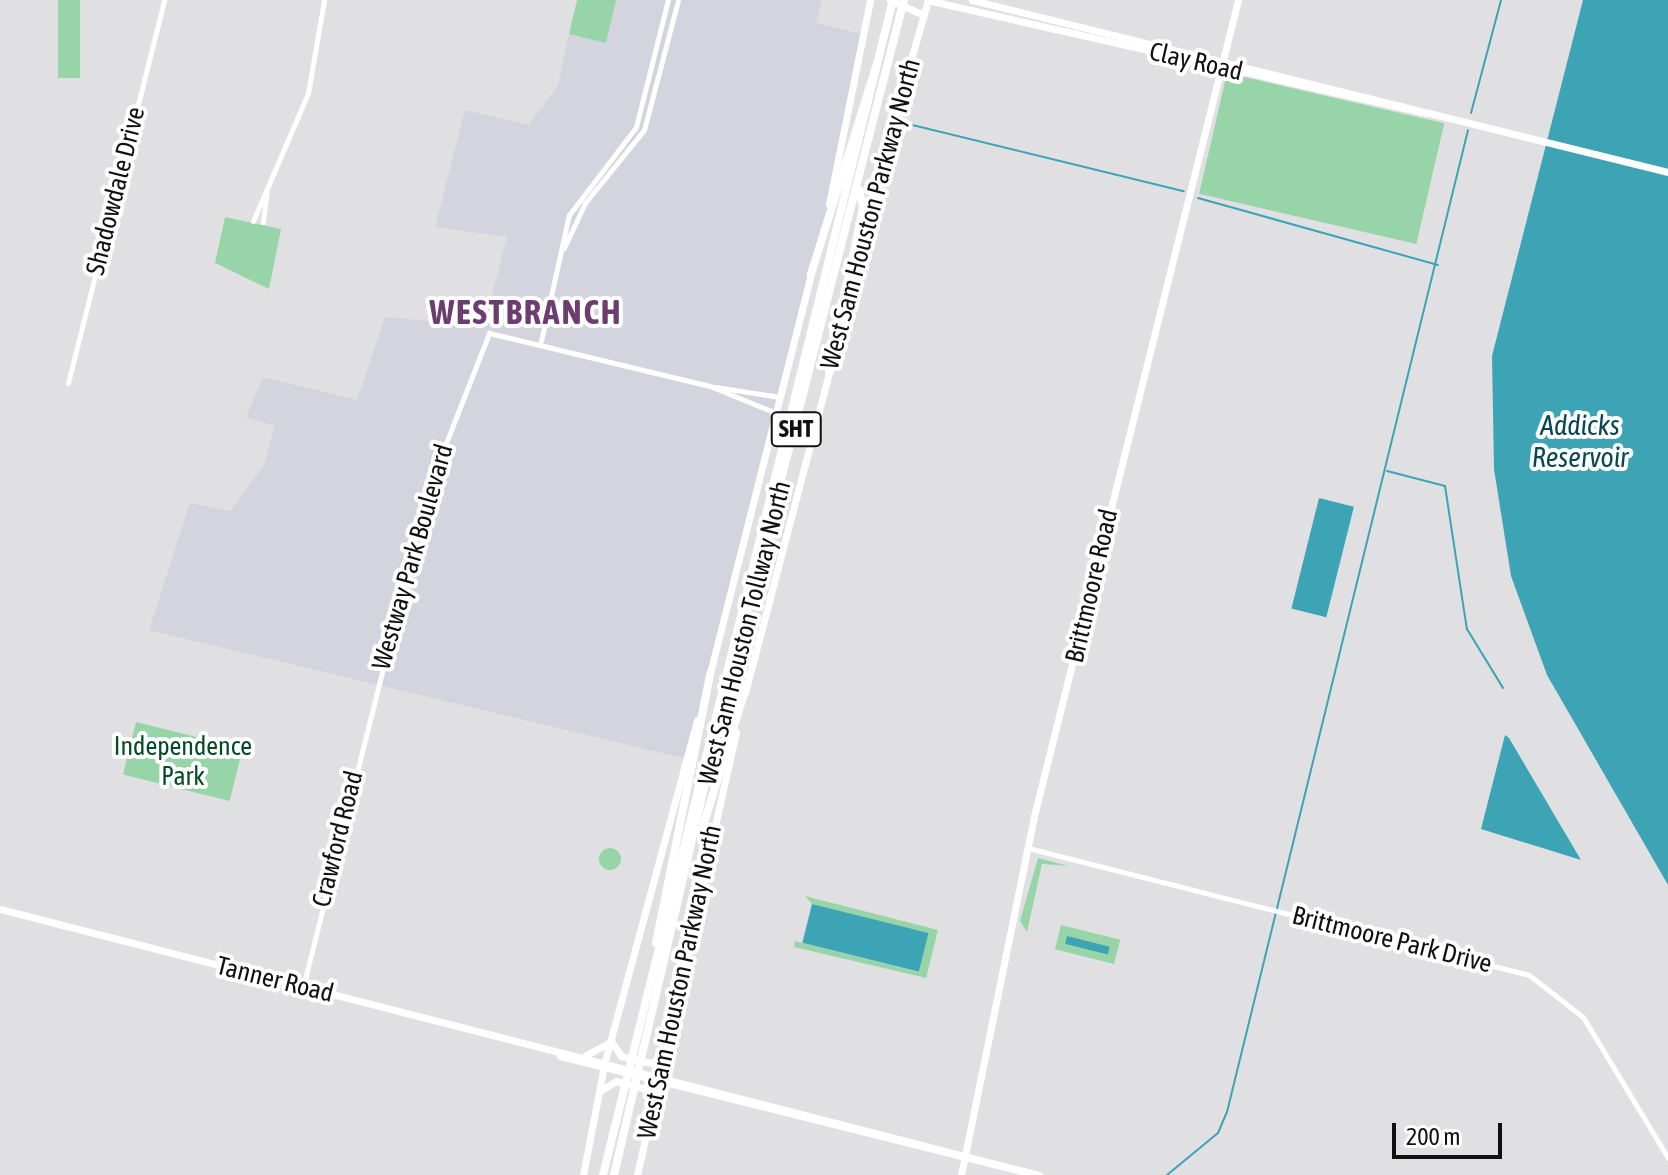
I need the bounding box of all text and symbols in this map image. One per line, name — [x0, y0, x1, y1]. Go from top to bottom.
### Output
street label: Clay Road — [1146, 36, 1246, 88]
street label: West Sam Houston Parkway North — [814, 55, 928, 373]
street label: Shadowdale Drive — [80, 104, 152, 278]
district label: WESTBRANCH — [429, 292, 623, 332]
water label: Addicks Reservoir — [1532, 408, 1628, 474]
road number: SHT — [770, 409, 822, 449]
street label: Westway Park Boulevard — [366, 441, 460, 673]
street label: West Sam Houston Tollway North — [692, 478, 798, 788]
street label: Brittmoore Road — [1059, 506, 1125, 666]
park label: Independence Park — [114, 731, 252, 792]
street label: Crawford Road — [306, 768, 370, 910]
street label: West Sam Houston Parkway North — [631, 822, 729, 1142]
street label: Brittmoore Park Drive — [1289, 900, 1495, 980]
street label: Tanner Road — [213, 950, 337, 1010]
scale bar — [1396, 1107, 1506, 1157]
text: 200 m — [1406, 1123, 1460, 1150]

